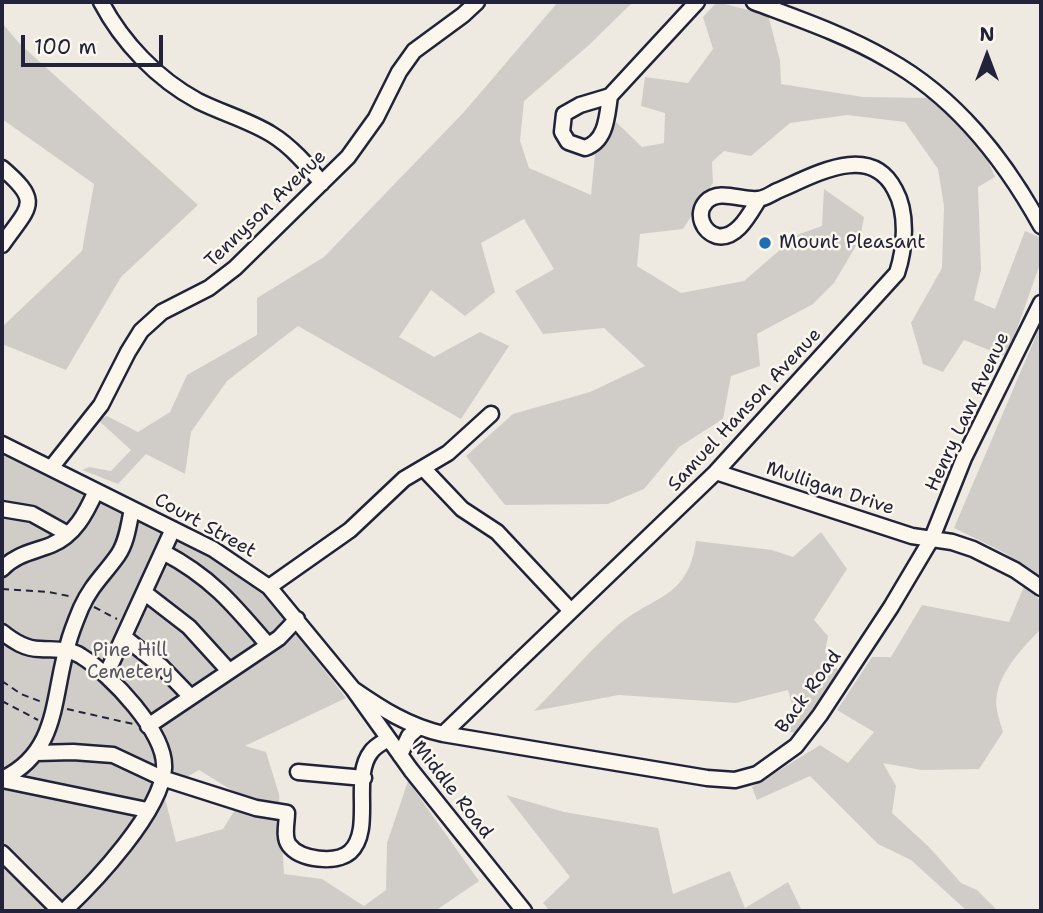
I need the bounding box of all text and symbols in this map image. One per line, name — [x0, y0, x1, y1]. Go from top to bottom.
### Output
scale bar — [24, 21, 166, 65]
north arrow — [952, 21, 1022, 91]
text: N — [979, 22, 995, 47]
text: 100 m — [34, 33, 97, 61]
street label: Tennyson Avenue — [201, 145, 331, 273]
place label: Mount Pleasant — [779, 232, 925, 254]
marker: Mount Pleasant — [757, 235, 773, 251]
street label: Samuel Hanson Avenue — [663, 324, 827, 496]
street label: Henry Law Avenue — [921, 329, 1015, 495]
street label: Mulligan Drive — [763, 458, 897, 520]
street label: Court Street — [150, 489, 260, 563]
park label: Pine Hill Cemetery — [87, 640, 173, 684]
street label: Back Road — [771, 646, 847, 738]
street label: Middle Road — [407, 737, 497, 843]

